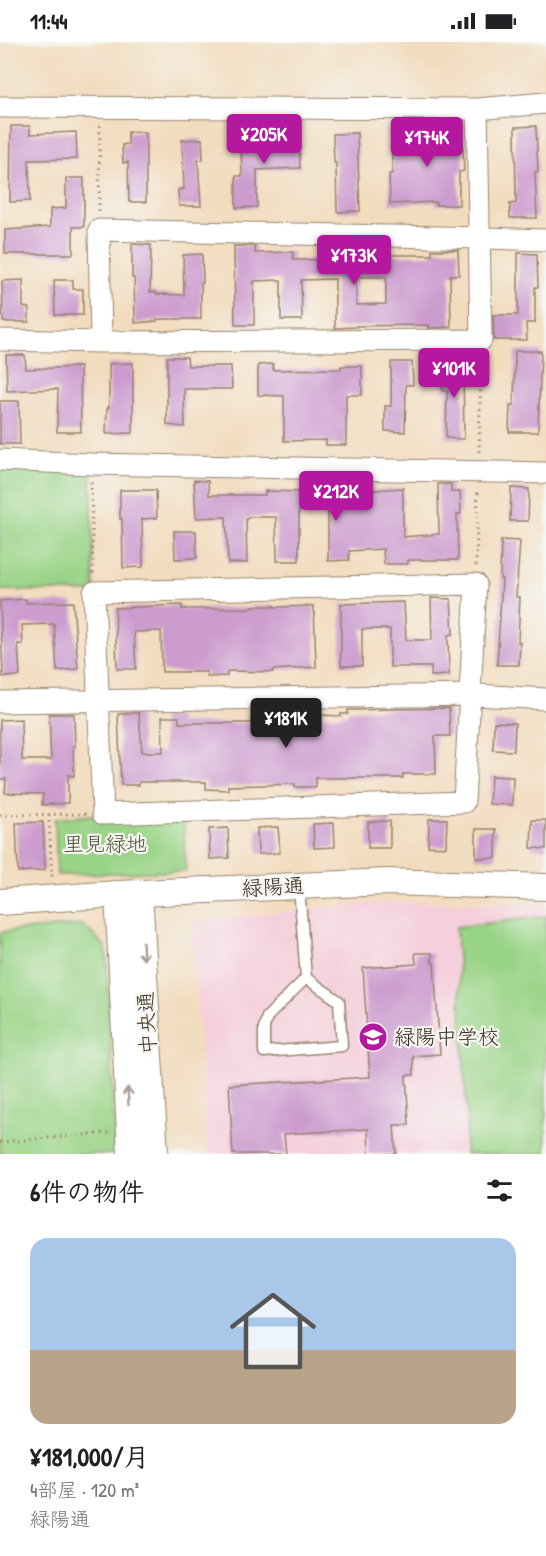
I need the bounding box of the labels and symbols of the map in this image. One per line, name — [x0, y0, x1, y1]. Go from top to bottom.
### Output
pin: ¥205K — [222, 114, 306, 165]
pin: ¥174K — [385, 117, 469, 168]
pin: ¥173K — [312, 235, 396, 286]
pin: ¥101K — [412, 348, 496, 399]
pin: ¥212K — [294, 471, 378, 522]
pin: ¥181K — [244, 698, 328, 749]
park label: 里見緑地 — [63, 829, 147, 858]
street label: 緑陽通 — [241, 870, 305, 903]
one-way arrow — [138, 941, 149, 961]
street label: 中央通 — [130, 991, 163, 1055]
school or university icon: 緑陽中学校 — [357, 1021, 389, 1053]
place label: 緑陽中学校 — [394, 1022, 499, 1051]
one-way arrow — [122, 1086, 133, 1106]

